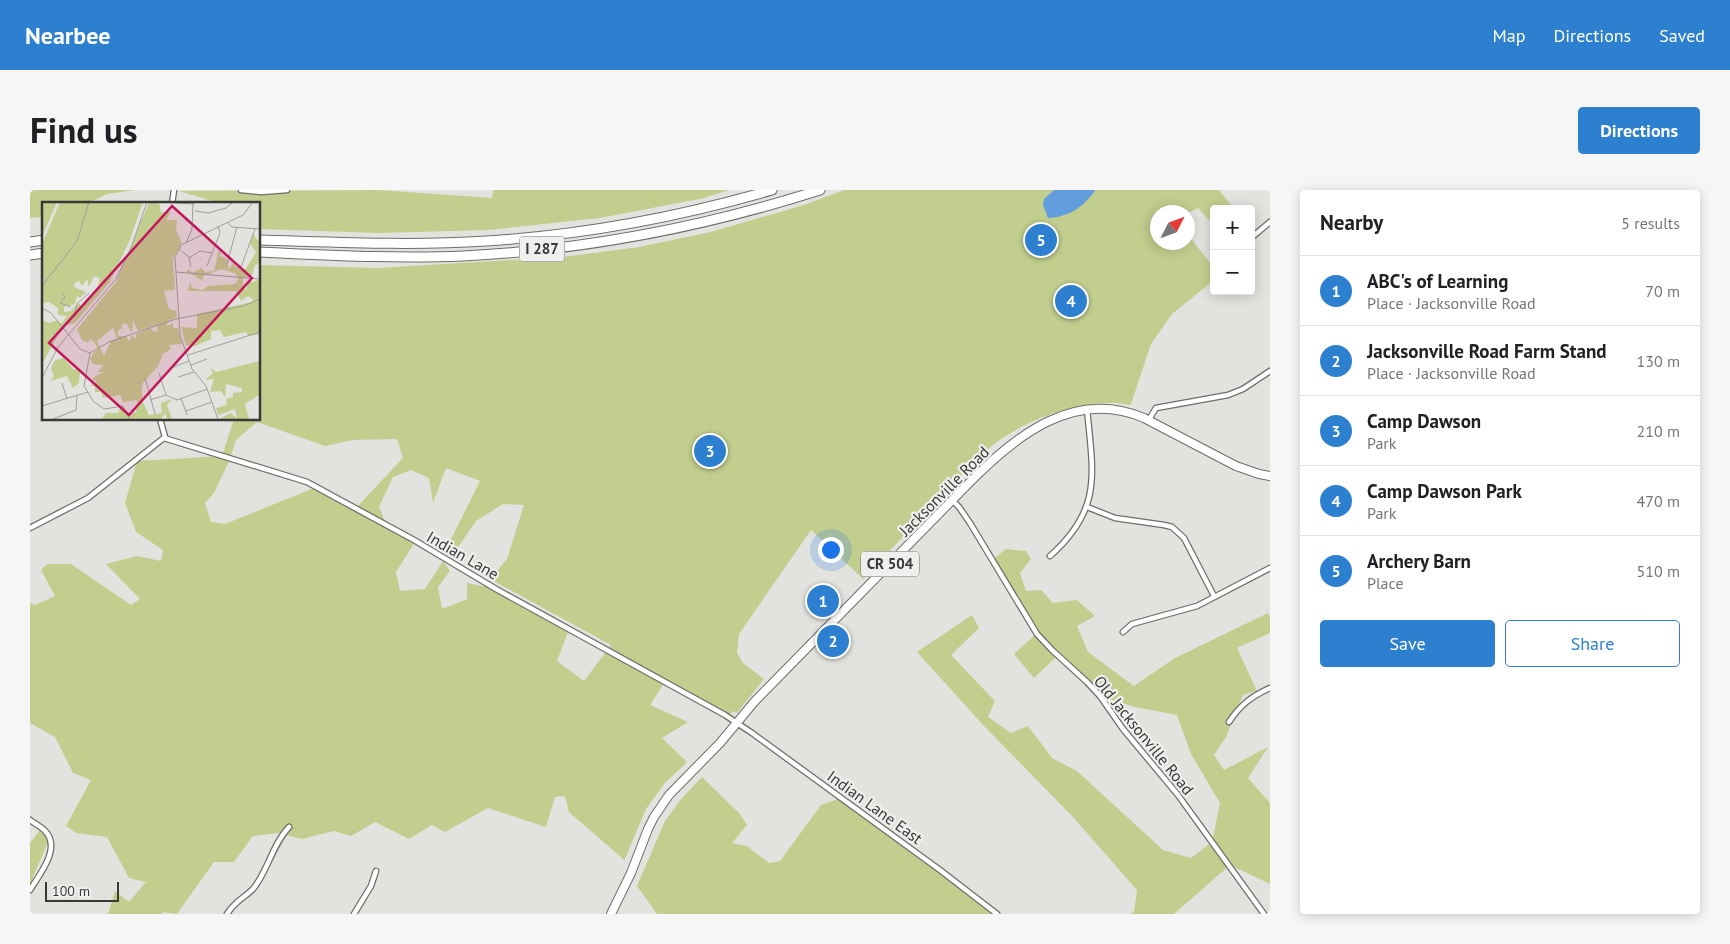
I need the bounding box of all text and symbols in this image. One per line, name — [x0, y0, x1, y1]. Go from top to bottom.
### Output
text: Nearbee — [25, 20, 110, 51]
text: Map — [1493, 24, 1525, 47]
text: Directions — [1553, 24, 1631, 47]
text: Saved — [1659, 24, 1705, 47]
text: Find us — [30, 107, 138, 153]
button: Directions — [1578, 107, 1700, 154]
inset map — [42, 202, 260, 420]
north arrow — [1150, 205, 1195, 250]
map controls — [1210, 205, 1255, 295]
button: + — [1210, 205, 1255, 250]
text: Nearby — [1320, 209, 1383, 236]
text: 5 results — [1621, 213, 1680, 233]
pin: 5 — [1025, 221, 1057, 259]
road number: I 287 — [520, 236, 564, 262]
button: − — [1210, 250, 1255, 295]
text: ABC's of Learning — [1367, 269, 1508, 293]
text: 1 — [1331, 281, 1341, 301]
text: 70 m — [1645, 281, 1680, 301]
pin: 4 — [1055, 282, 1087, 320]
text: Place · Jacksonville Road — [1367, 293, 1536, 313]
text: Jacksonville Road Farm Stand — [1367, 339, 1606, 363]
text: 2 — [1331, 351, 1341, 371]
text: 130 m — [1637, 351, 1680, 371]
text: Place · Jacksonville Road — [1367, 363, 1536, 383]
text: Camp Dawson — [1367, 409, 1481, 433]
text: 3 — [1331, 421, 1341, 441]
text: 210 m — [1637, 421, 1680, 441]
pin: 3 — [694, 432, 726, 470]
text: Park — [1367, 433, 1396, 453]
street label: Jacksonville Road — [894, 442, 993, 541]
text: Camp Dawson Park — [1367, 479, 1522, 503]
text: 4 — [1331, 491, 1341, 511]
text: 470 m — [1637, 491, 1680, 511]
text: Park — [1367, 503, 1396, 523]
street label: Indian Lane — [423, 526, 503, 584]
your location — [818, 537, 844, 563]
text: Archery Barn — [1367, 549, 1471, 573]
road number: CR 504 — [861, 552, 919, 576]
text: 5 — [1331, 561, 1341, 581]
text: 510 m — [1637, 561, 1680, 581]
text: Place — [1367, 573, 1404, 593]
pin: 1 — [807, 582, 839, 620]
button: Save — [1320, 620, 1495, 667]
button: Share — [1505, 620, 1680, 667]
pin: 2 — [817, 622, 849, 660]
street label: Old Jacksonville Road — [1090, 671, 1198, 799]
street label: Indian Lane East — [823, 766, 927, 849]
scale bar — [45, 879, 119, 902]
text: 100 m — [52, 882, 90, 900]

